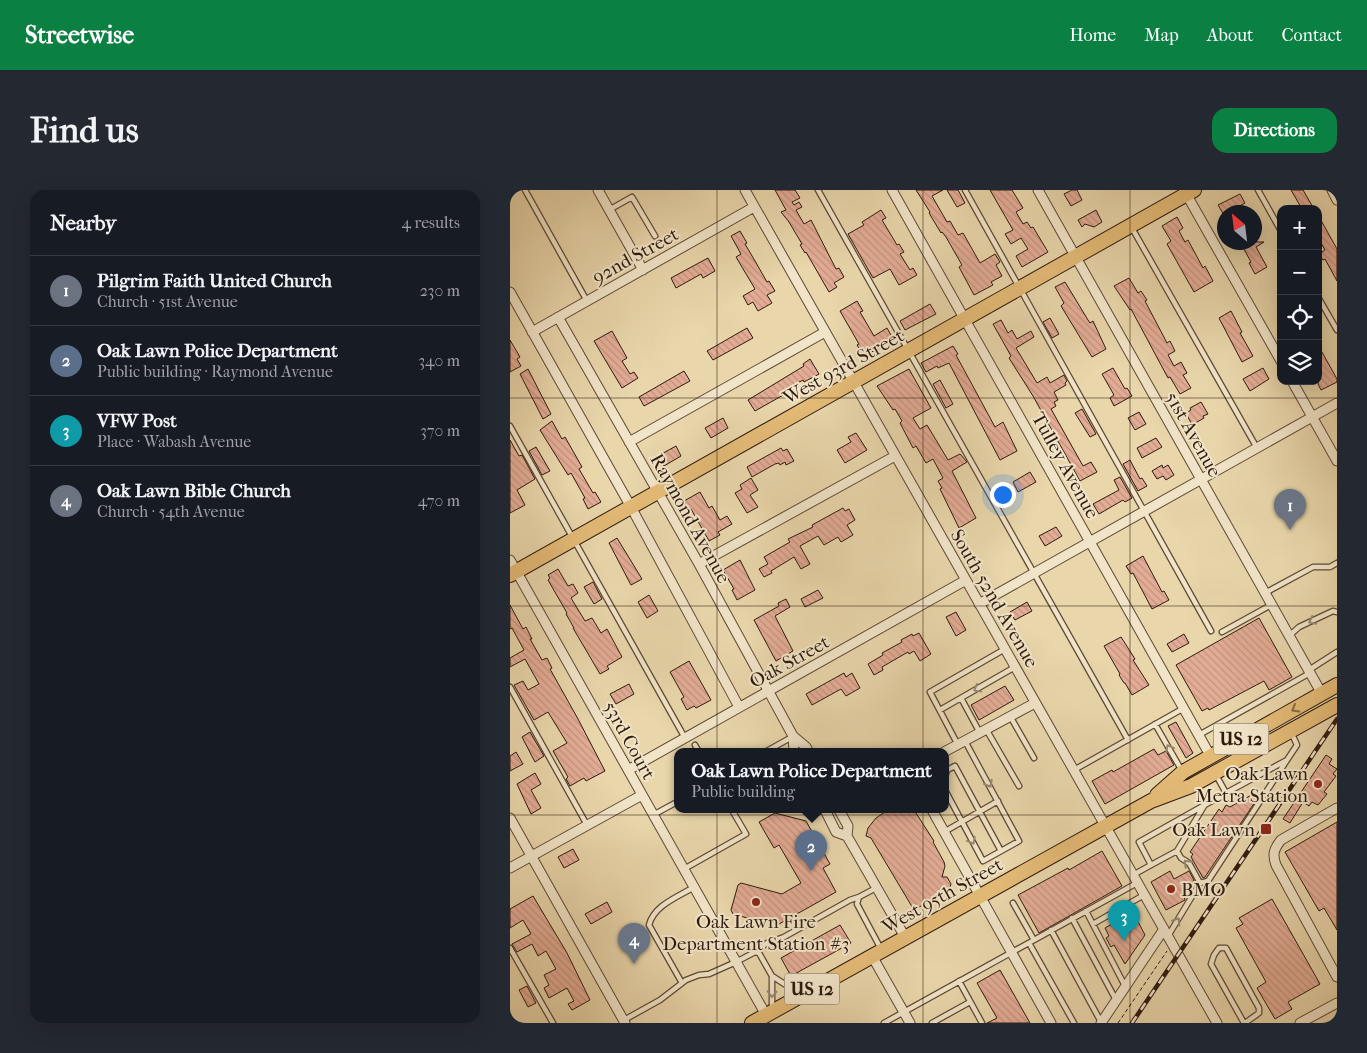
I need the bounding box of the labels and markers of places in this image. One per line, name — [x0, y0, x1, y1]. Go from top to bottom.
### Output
pin: 1 — [1274, 489, 1306, 530]
place label: Oak Lawn Metra Station — [1196, 763, 1308, 807]
marker: Oak Lawn Metra Station — [1312, 778, 1324, 790]
place label: Oak Lawn — [1172, 819, 1255, 841]
marker: Oak Lawn — [1259, 822, 1273, 836]
pin: 2 — [795, 830, 827, 871]
place label: BMO — [1181, 879, 1226, 901]
marker: BMO — [1165, 883, 1177, 895]
marker: Oak Lawn Fire Department Station #3 — [750, 896, 762, 908]
pin: 3 — [1108, 900, 1140, 941]
place label: Oak Lawn Fire Department Station #3 — [663, 911, 849, 955]
pin: 4 — [618, 923, 650, 964]

